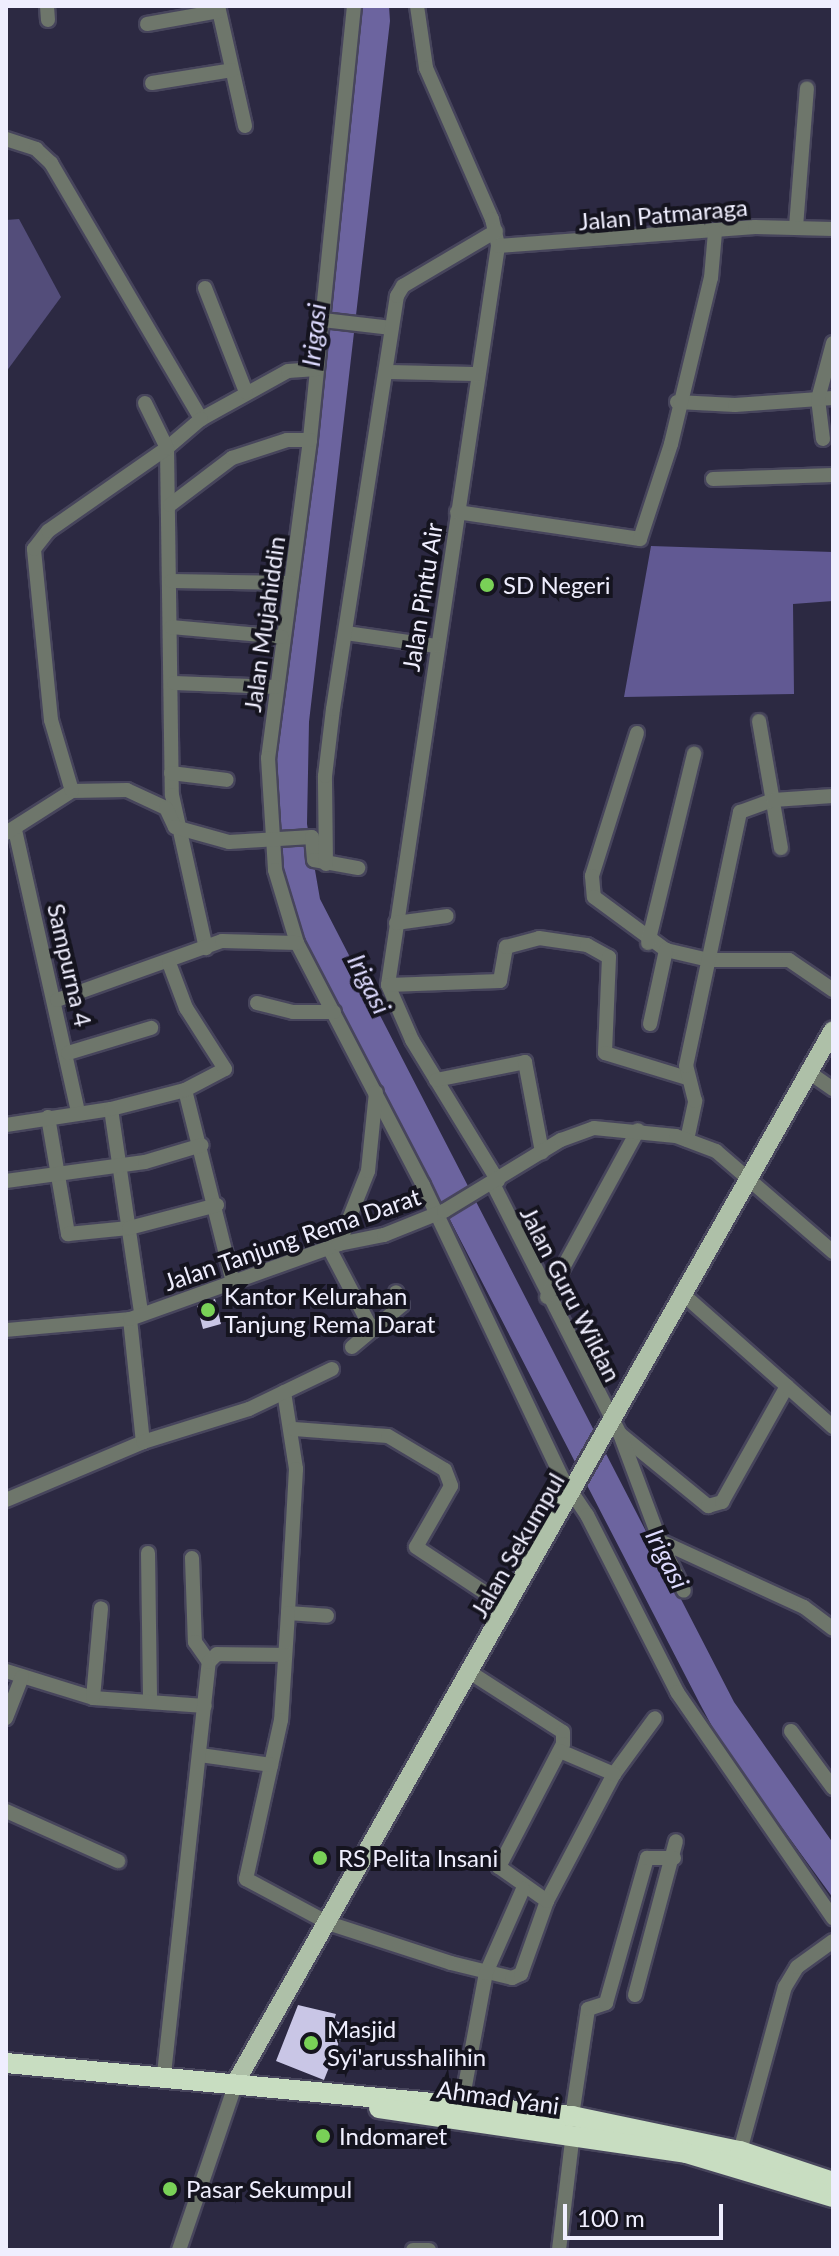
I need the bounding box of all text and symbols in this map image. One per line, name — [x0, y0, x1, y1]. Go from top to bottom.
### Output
street label: Jalan Patmaraga — [577, 192, 749, 236]
water label: Irigasi — [295, 302, 333, 368]
street label: Jalan Pintu Air — [396, 520, 448, 674]
street label: Jalan Mujahiddin — [237, 534, 291, 714]
place label: SD Negeri — [503, 571, 610, 599]
marker: SD Negeri — [478, 576, 496, 594]
street label: Sampurna 4 — [42, 901, 98, 1029]
water label: Irigasi — [341, 949, 397, 1019]
street label: Jalan Tanjung Rema Darat — [160, 1181, 424, 1297]
street label: Jalan Guru Wildan — [514, 1202, 628, 1386]
place label: Kantor Kelurahan Tanjung Rema Darat — [224, 1282, 435, 1338]
marker: Kantor Kelurahan Tanjung Rema Darat — [199, 1301, 217, 1319]
street label: Jalan Sekumpul — [464, 1468, 570, 1622]
water label: Irigasi — [639, 1524, 695, 1594]
place label: RS Pelita Insani — [338, 1844, 498, 1872]
marker: RS Pelita Insani — [309, 1847, 331, 1869]
place label: Masjid Syi'arusshalihin — [327, 2015, 486, 2071]
marker: Masjid Syi'arusshalihin — [302, 2034, 320, 2052]
street label: Ahmad Yani — [434, 2074, 562, 2120]
place label: Indomaret — [339, 2122, 447, 2150]
marker: Indomaret — [314, 2127, 332, 2145]
place label: Pasar Sekumpul — [186, 2175, 353, 2203]
marker: Pasar Sekumpul — [161, 2180, 179, 2198]
scale bar — [567, 2188, 727, 2238]
text: 100 m — [577, 2203, 645, 2232]

